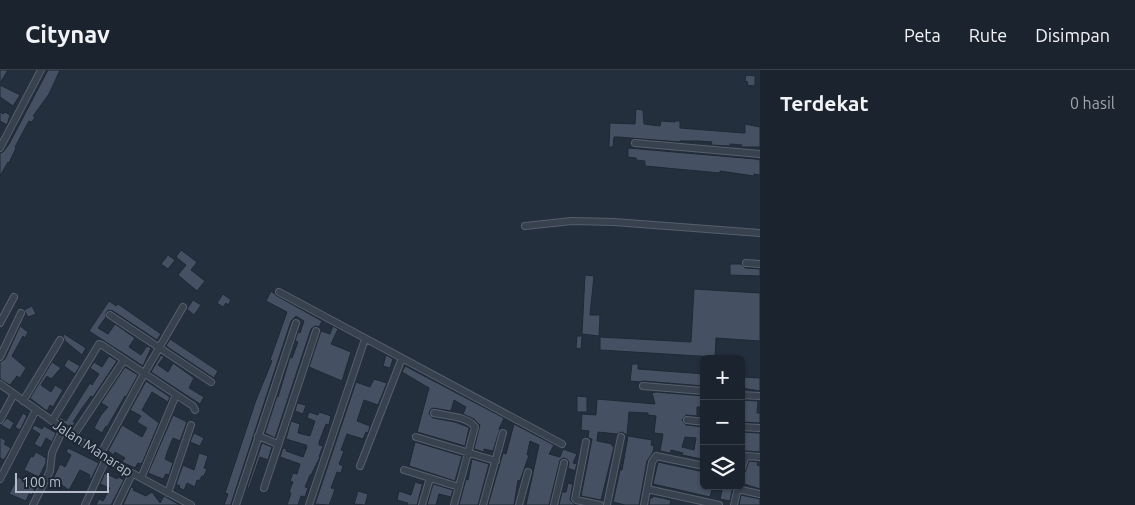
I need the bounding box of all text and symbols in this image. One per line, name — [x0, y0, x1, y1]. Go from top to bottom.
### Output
text: Citynav — [25, 21, 110, 48]
text: Peta — [904, 25, 941, 45]
text: Rute — [969, 25, 1007, 45]
text: Disimpan — [1035, 25, 1110, 45]
text: Terdekat — [780, 91, 868, 115]
text: 0 hasil — [1070, 94, 1115, 112]
map controls — [700, 355, 745, 490]
button: + — [700, 355, 745, 400]
button: − — [700, 400, 745, 445]
street label: Jalan Manarap — [50, 416, 136, 480]
button: layers — [700, 445, 745, 490]
scale bar — [15, 470, 109, 493]
text: 100 m — [22, 474, 61, 490]

